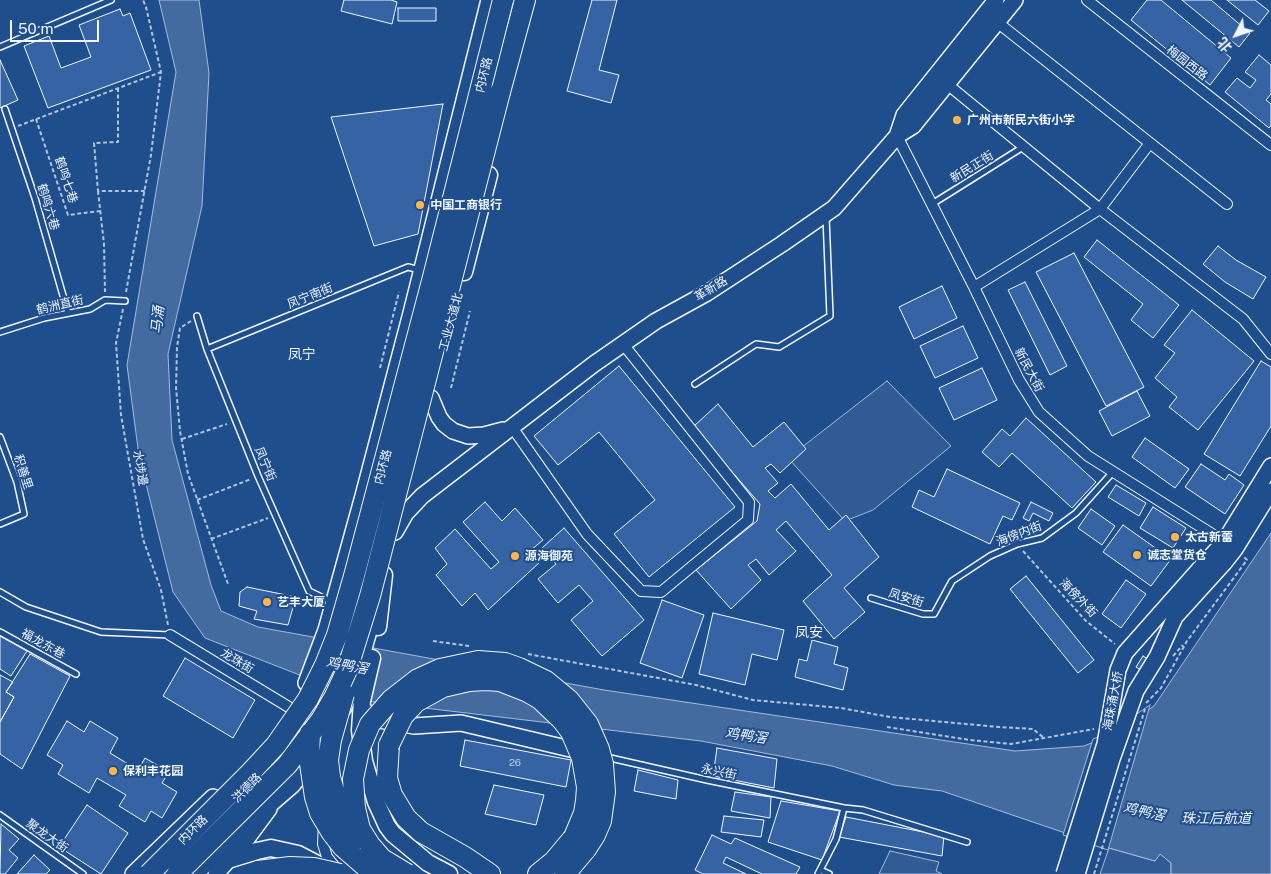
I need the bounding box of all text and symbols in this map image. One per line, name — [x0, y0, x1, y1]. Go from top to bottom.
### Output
scale bar — [12, 10, 101, 42]
north arrow — [1211, 10, 1261, 60]
text: 50 m — [18, 20, 53, 37]
text: 北 — [1214, 34, 1235, 55]
street label: 梅园西路 — [1164, 43, 1210, 83]
street label: 内环路 — [473, 56, 495, 94]
place label: 广州市新民六街小学 — [967, 113, 1075, 127]
marker: 广州市新民六街小学 — [951, 114, 963, 126]
street label: 新民正街 — [948, 148, 996, 186]
street label: 鹤鸣七巷 — [52, 155, 80, 205]
street label: 鹤鸣六巷 — [34, 182, 62, 232]
place label: 中国工商银行 — [430, 198, 502, 212]
marker: 中国工商银行 — [414, 199, 426, 211]
street label: 革新路 — [692, 274, 730, 304]
street label: 凤宁南街 — [285, 280, 335, 312]
street label: 工业大道北 — [436, 291, 466, 353]
street label: 鹤洲直街 — [35, 293, 85, 317]
water label: 马涌 — [148, 305, 168, 335]
street label: 新民大街 — [1011, 345, 1047, 395]
district label: 凤宁 — [288, 347, 316, 363]
street label: 凤宁街 — [251, 445, 279, 483]
street label: 内环路 — [371, 448, 395, 486]
street label: 水埗邊 — [130, 449, 150, 487]
street label: 积善里 — [11, 453, 35, 491]
street label: 海傍内街 — [994, 519, 1044, 549]
place label: 太古新蕾 — [1185, 530, 1233, 544]
marker: 太古新蕾 — [1169, 531, 1181, 543]
place label: 诚志堂货仓 — [1147, 548, 1207, 562]
place label: 源海御苑 — [525, 549, 573, 563]
marker: 诚志堂货仓 — [1131, 549, 1143, 561]
marker: 源海御苑 — [509, 550, 521, 562]
street label: 海傍外街 — [1056, 576, 1100, 620]
street label: 凤安街 — [887, 586, 925, 610]
place label: 艺丰大厦 — [277, 595, 325, 609]
marker: 艺丰大厦 — [261, 596, 273, 608]
district label: 凤安 — [795, 625, 823, 641]
street label: 福龙东巷 — [19, 626, 67, 662]
street label: 龙珠街 — [218, 646, 256, 676]
water label: 鸡鸭滘 — [325, 654, 369, 678]
street label: 海珠涌大桥 — [1100, 670, 1126, 732]
water label: 鸡鸭滘 — [724, 725, 768, 747]
house number: 26 — [509, 757, 521, 769]
street label: 永兴街 — [700, 761, 738, 783]
place label: 保利丰花园 — [123, 764, 183, 778]
marker: 保利丰花园 — [107, 765, 119, 777]
street label: 洪德路 — [229, 770, 265, 806]
water label: 鸡鸭滘 — [1122, 799, 1166, 825]
water label: 珠江后航道 — [1181, 811, 1251, 827]
street label: 内环路 — [175, 812, 211, 848]
street label: 聚龙大街 — [23, 816, 71, 856]

